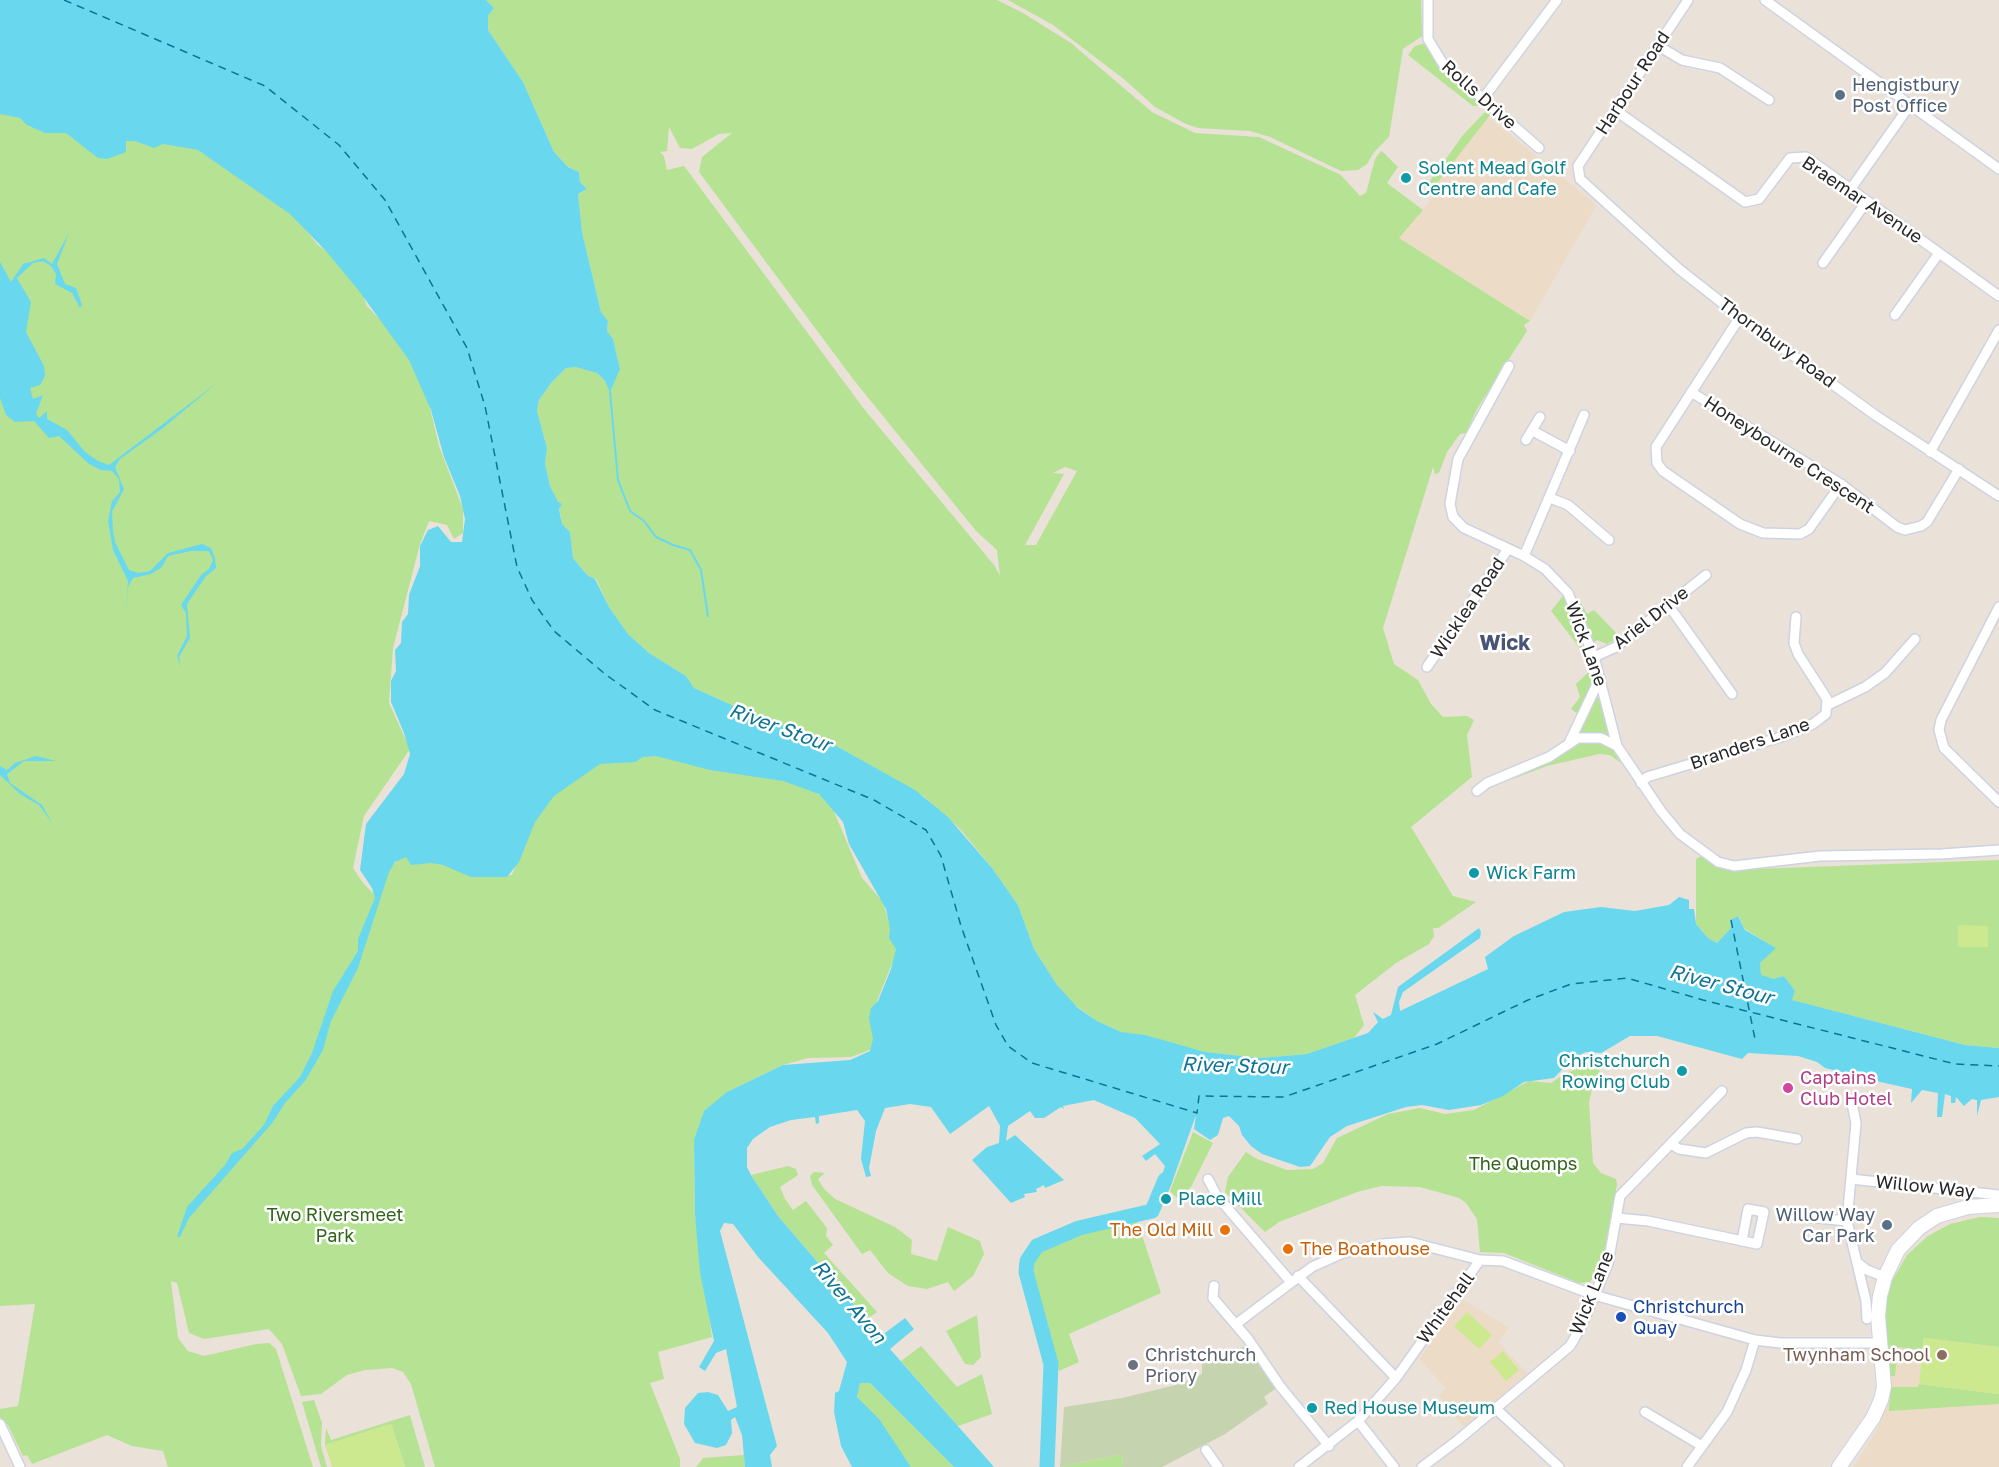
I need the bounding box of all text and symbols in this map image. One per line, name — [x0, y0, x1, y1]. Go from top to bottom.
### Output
street label: Harbour Road — [1591, 27, 1675, 139]
street label: Rolls Drive — [1437, 56, 1521, 134]
place label: Hengistbury Post Office — [1852, 74, 1959, 116]
marker: Hengistbury Post Office — [1833, 88, 1847, 102]
street label: Braemar Avenue — [1798, 152, 1926, 248]
place label: Solent Mead Golf Centre and Cafe — [1418, 157, 1566, 200]
marker: Solent Mead Golf Centre and Cafe — [1399, 171, 1413, 185]
street label: Thornbury Road — [1714, 293, 1840, 393]
street label: Honeybourne Crescent — [1700, 392, 1878, 518]
street label: Wicklea Road — [1426, 554, 1510, 662]
street label: Ariel Drive — [1609, 582, 1693, 654]
street label: Wick Lane — [1561, 599, 1611, 689]
district label: Wick — [1479, 630, 1531, 656]
water label: River Stour — [726, 699, 834, 757]
street label: Branders Lane — [1687, 713, 1813, 775]
place label: Wick Farm — [1486, 862, 1576, 884]
marker: Wick Farm — [1467, 866, 1481, 880]
water label: River Stour — [1666, 960, 1776, 1010]
place label: Christchurch Rowing Club — [1559, 1050, 1670, 1092]
water label: River Stour — [1181, 1052, 1289, 1080]
marker: Christchurch Rowing Club — [1675, 1064, 1689, 1078]
place label: Captains Club Hotel — [1800, 1067, 1892, 1110]
marker: Captains Club Hotel — [1781, 1081, 1795, 1095]
park label: The Quomps — [1469, 1153, 1577, 1175]
street label: Willow Way — [1874, 1171, 1976, 1203]
place label: Place Mill — [1178, 1188, 1262, 1210]
marker: Place Mill — [1159, 1192, 1173, 1206]
park label: Two Riversmeet Park — [266, 1204, 404, 1246]
place label: Willow Way Car Park — [1775, 1204, 1875, 1246]
marker: Willow Way Car Park — [1880, 1218, 1894, 1232]
place label: The Old Mill — [1110, 1219, 1213, 1241]
marker: The Old Mill — [1218, 1223, 1232, 1237]
place label: The Boathouse — [1300, 1238, 1430, 1260]
marker: The Boathouse — [1281, 1242, 1295, 1256]
street label: Wick Lane — [1565, 1248, 1619, 1338]
water label: River Avon — [807, 1255, 891, 1349]
street label: Whitehall — [1413, 1268, 1479, 1348]
place label: Christchurch Quay — [1633, 1296, 1744, 1338]
marker: Christchurch Quay — [1614, 1310, 1628, 1324]
place label: Christchurch Priory — [1145, 1344, 1256, 1386]
place label: Twynham School — [1783, 1344, 1930, 1366]
marker: Twynham School — [1935, 1348, 1949, 1362]
marker: Christchurch Priory — [1126, 1358, 1140, 1372]
place label: Red House Museum — [1324, 1397, 1495, 1419]
marker: Red House Museum — [1305, 1401, 1319, 1415]

